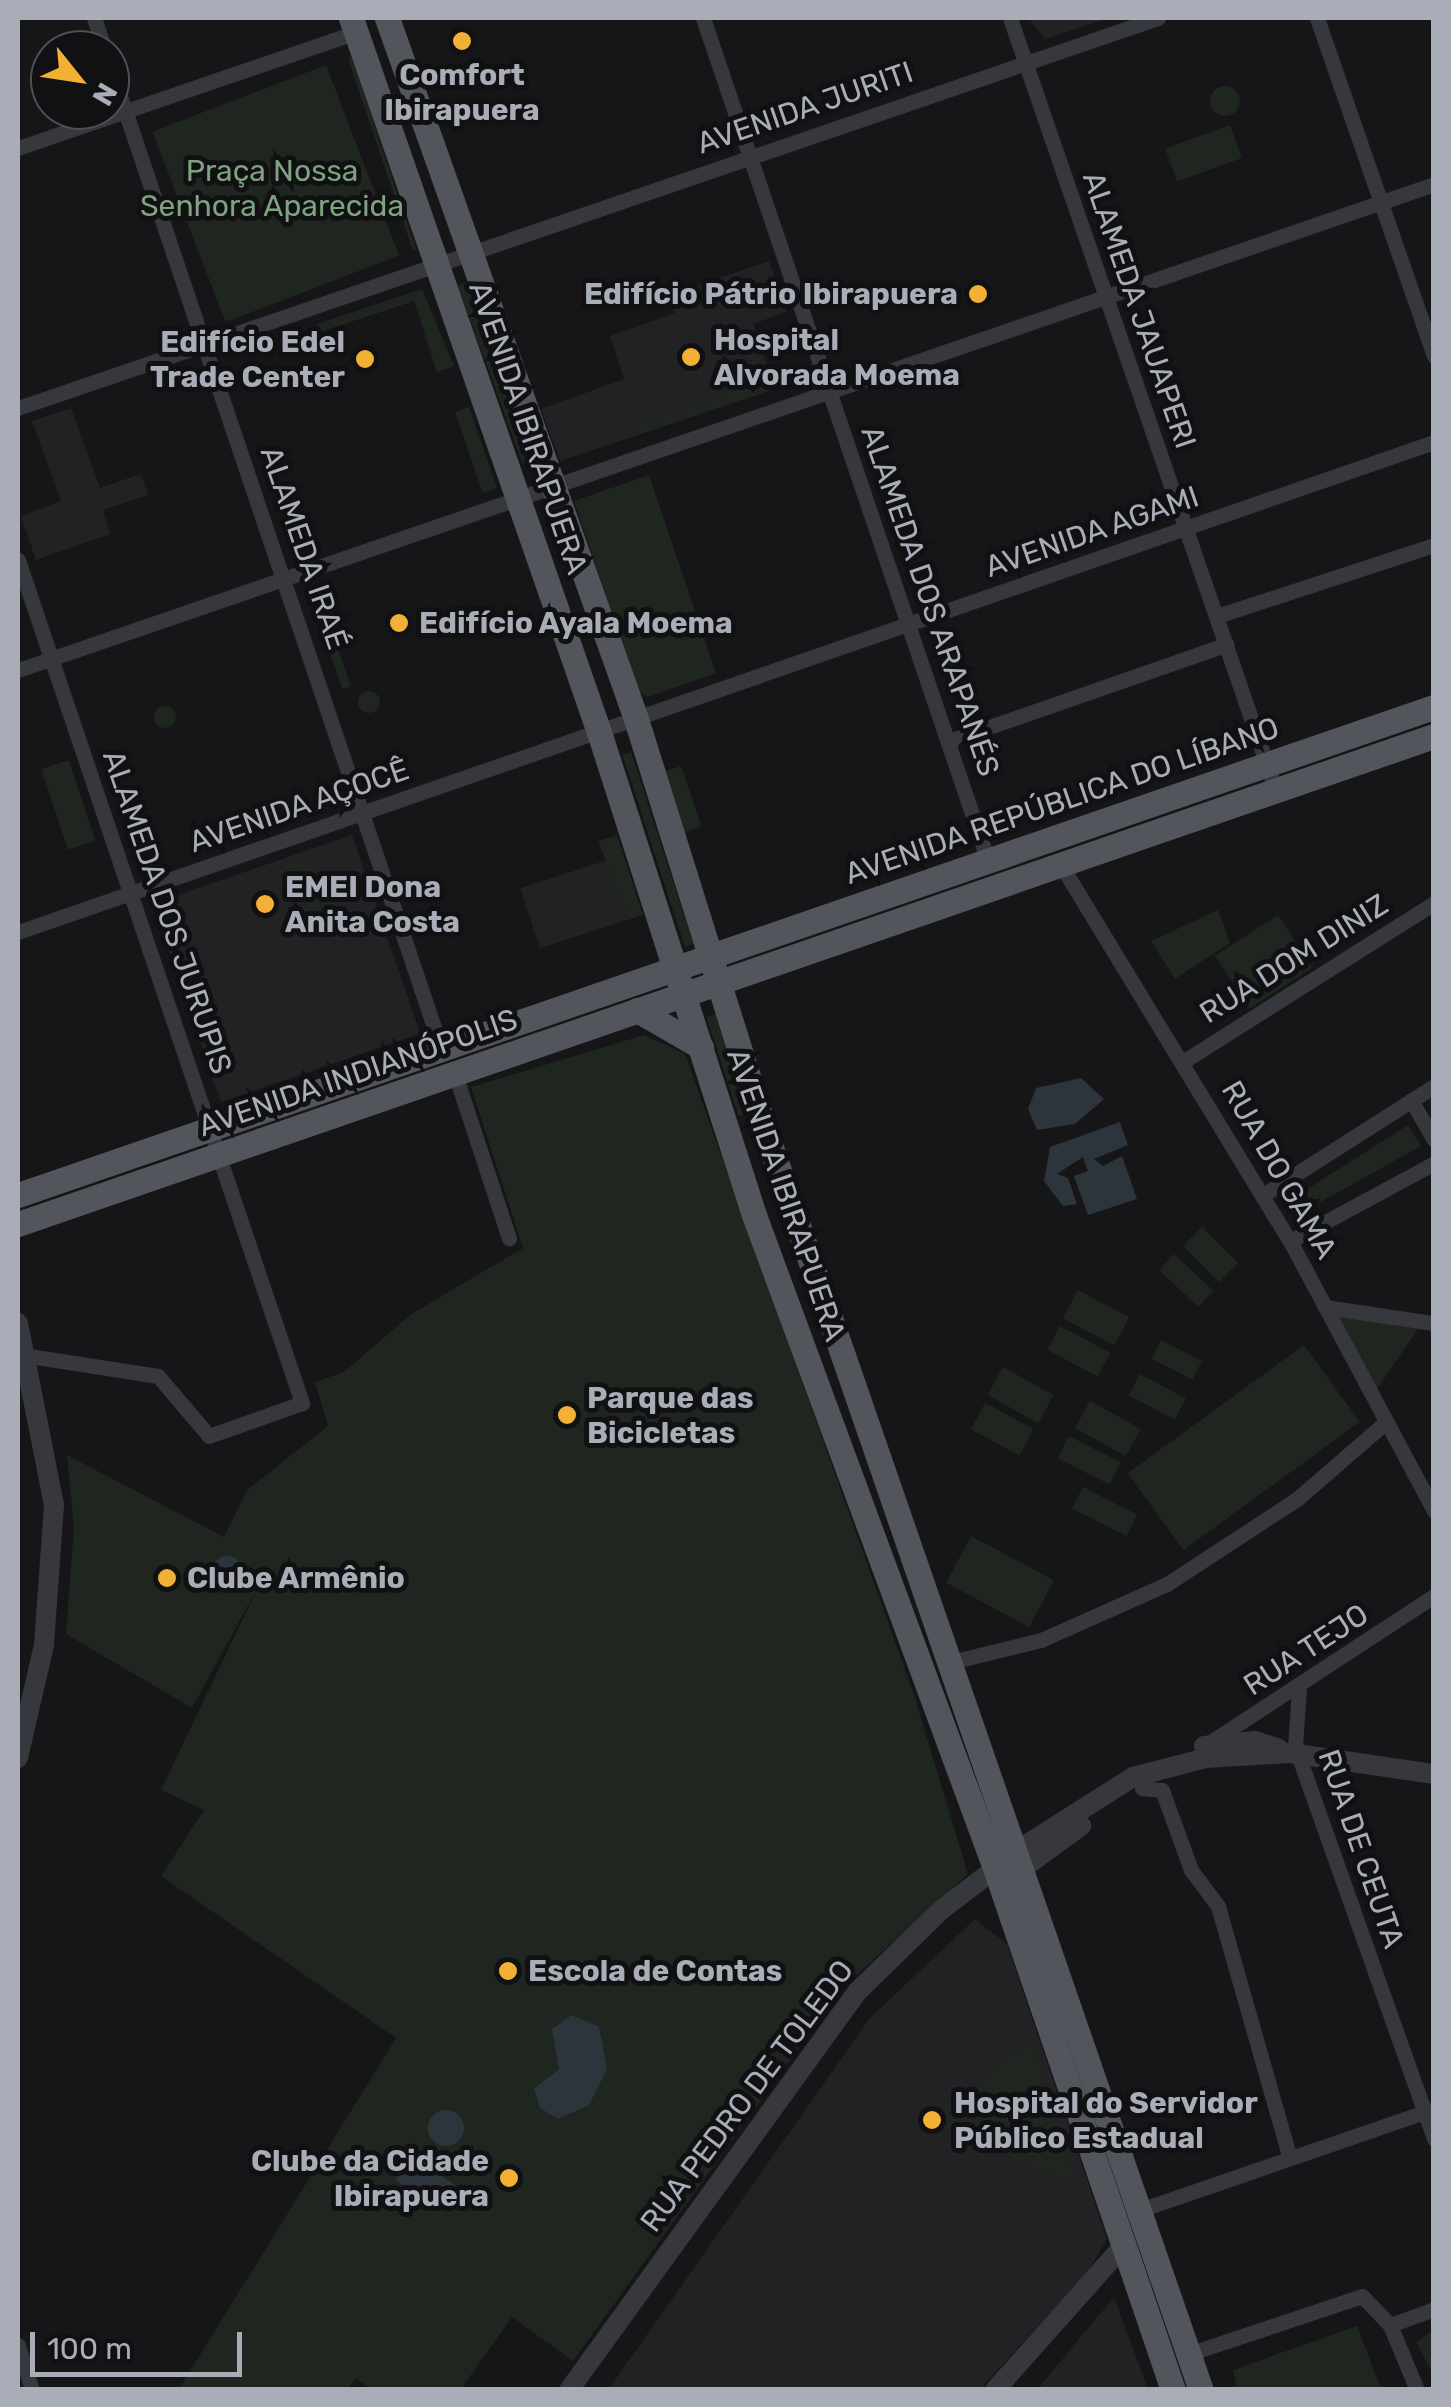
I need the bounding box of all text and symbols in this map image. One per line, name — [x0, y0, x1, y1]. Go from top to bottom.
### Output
north arrow — [30, 30, 130, 130]
marker: Comfort Ibirapuera — [451, 30, 473, 52]
street label: AVENIDA JURITI — [692, 54, 918, 162]
place label: Comfort Ibirapuera — [384, 57, 540, 128]
text: N — [85, 77, 124, 111]
park label: Praça Nossa Senhora Aparecida — [140, 153, 404, 224]
street label: ALAMEDA JAUAPERI — [1075, 166, 1203, 454]
place label: Edifício Pátrio Ibirapuera — [584, 276, 958, 312]
street label: AVENIDA IBIRAPUERA — [461, 277, 595, 579]
marker: Edifício Pátrio Ibirapuera — [967, 283, 989, 305]
place label: Hospital Alvorada Moema — [714, 322, 960, 392]
place label: Edifício Edel Trade Center — [150, 324, 345, 394]
marker: Hospital Alvorada Moema — [678, 344, 704, 370]
marker: Edifício Edel Trade Center — [354, 348, 376, 370]
street label: ALAMEDA DOS ARAPANÉS — [853, 420, 1007, 782]
street label: ALAMEDA IRAÉ — [252, 441, 356, 655]
street label: AVENIDA AGAMI — [980, 478, 1204, 586]
place label: Edifício Ayala Moema — [419, 605, 733, 641]
marker: Edifício Ayala Moema — [388, 612, 410, 634]
street label: AVENIDA REPÚBLICA DO LÍBANO — [840, 709, 1284, 893]
street label: ALAMEDA DOS JURUPIS — [95, 745, 239, 1079]
street label: AVENIDA AÇOCÊ — [184, 751, 414, 861]
place label: EMEI Dona Anita Costa — [285, 869, 460, 940]
street label: RUA DOM DINIZ — [1193, 887, 1395, 1031]
marker: EMEI Dona Anita Costa — [254, 893, 276, 915]
street label: AVENIDA INDIANÓPOLIS — [193, 1001, 523, 1145]
street label: AVENIDA IBIRAPUERA — [719, 1044, 853, 1346]
street label: RUA DO GAMA — [1213, 1074, 1345, 1266]
place label: Parque das Bicicletas — [587, 1380, 754, 1450]
marker: Parque das Bicicletas — [556, 1404, 578, 1426]
place label: Clube Armênio — [187, 1560, 406, 1596]
marker: Clube Armênio — [156, 1567, 178, 1589]
street label: RUA TEJO — [1236, 1596, 1376, 1704]
street label: RUA DE CEUTA — [1310, 1745, 1412, 1953]
street label: RUA PEDRO DE TOLEDO — [633, 1952, 861, 2240]
place label: Escola de Contas — [528, 1953, 782, 1989]
marker: Escola de Contas — [497, 1960, 519, 1982]
place label: Hospital do Servidor Público Estadual — [954, 2085, 1258, 2156]
marker: Hospital do Servidor Público Estadual — [919, 2107, 945, 2133]
place label: Clube da Cidade Ibirapuera — [251, 2143, 489, 2214]
marker: Clube da Cidade Ibirapuera — [498, 2167, 520, 2189]
scale bar — [35, 2312, 248, 2374]
text: 100 m — [47, 2331, 132, 2367]

